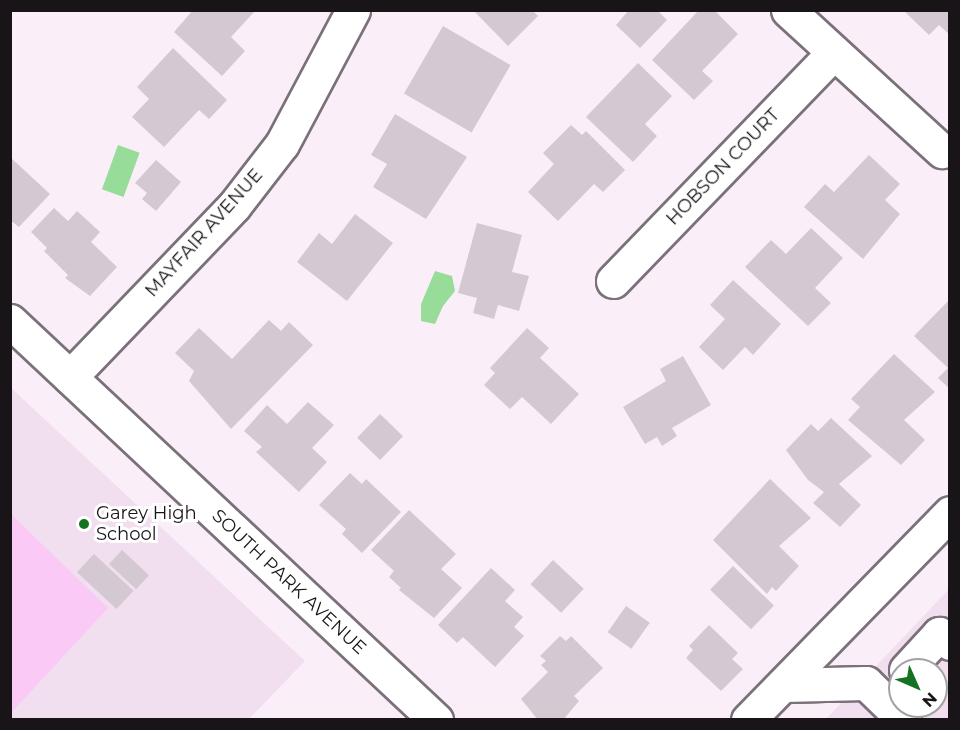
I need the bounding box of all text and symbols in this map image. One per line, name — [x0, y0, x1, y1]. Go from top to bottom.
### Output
street label: HOBSON COURT — [662, 104, 784, 230]
street label: MAYFAIR AVENUE — [141, 165, 267, 301]
place label: Garey High School — [96, 503, 197, 546]
street label: SOUTH PARK AVENUE — [207, 505, 371, 659]
marker: Garey High School — [77, 517, 91, 531]
north arrow — [888, 658, 948, 718]
text: N — [918, 688, 941, 711]

